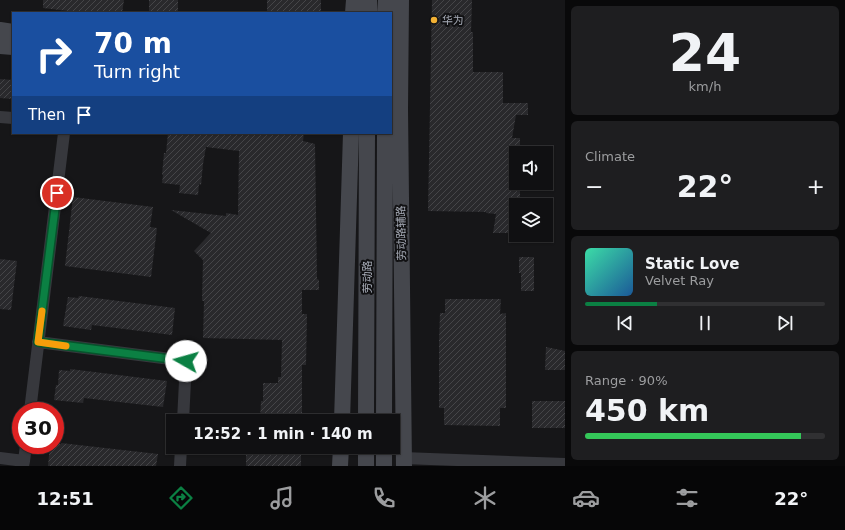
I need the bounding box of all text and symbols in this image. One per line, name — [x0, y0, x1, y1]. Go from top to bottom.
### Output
place label: 华为 — [442, 14, 464, 27]
marker: 华为 — [429, 15, 439, 25]
text: 24 — [669, 23, 741, 83]
text: 70 m — [94, 27, 172, 60]
icon: right — [28, 28, 80, 80]
text: Turn right — [94, 61, 180, 82]
text: km/h — [689, 79, 721, 94]
icon: arrive — [73, 104, 95, 126]
text: Then — [28, 106, 65, 124]
map controls — [509, 146, 553, 242]
button: sound — [509, 146, 553, 190]
text: Climate — [585, 149, 635, 164]
text: 22° — [677, 169, 733, 204]
text: − — [585, 174, 603, 199]
text: + — [807, 174, 825, 199]
pin — [40, 176, 74, 210]
icon: arrive — [46, 182, 68, 204]
button: layers — [509, 198, 553, 242]
street label: 劳动路辅路 — [395, 205, 408, 261]
text: Static Love — [645, 255, 739, 273]
street label: 劳动路 — [361, 261, 374, 294]
text: Velvet Ray — [645, 273, 714, 288]
icon: previous — [614, 312, 636, 334]
icon: pause — [694, 312, 716, 334]
icon: next — [774, 312, 796, 334]
position arrow — [165, 340, 207, 382]
text: Range · 90% — [585, 373, 668, 388]
text: 450 km — [585, 393, 709, 428]
speed limit sign: 30 — [12, 402, 64, 454]
text: 12:52 · 1 min · 140 m — [193, 425, 373, 443]
icon: directions — [167, 484, 195, 512]
icon: music — [268, 484, 296, 512]
icon: phone — [370, 484, 398, 512]
icon: climate — [471, 484, 499, 512]
icon: car — [572, 484, 600, 512]
icon: filters — [673, 484, 701, 512]
text: 12:51 — [37, 488, 94, 509]
text: 22° — [774, 488, 808, 509]

